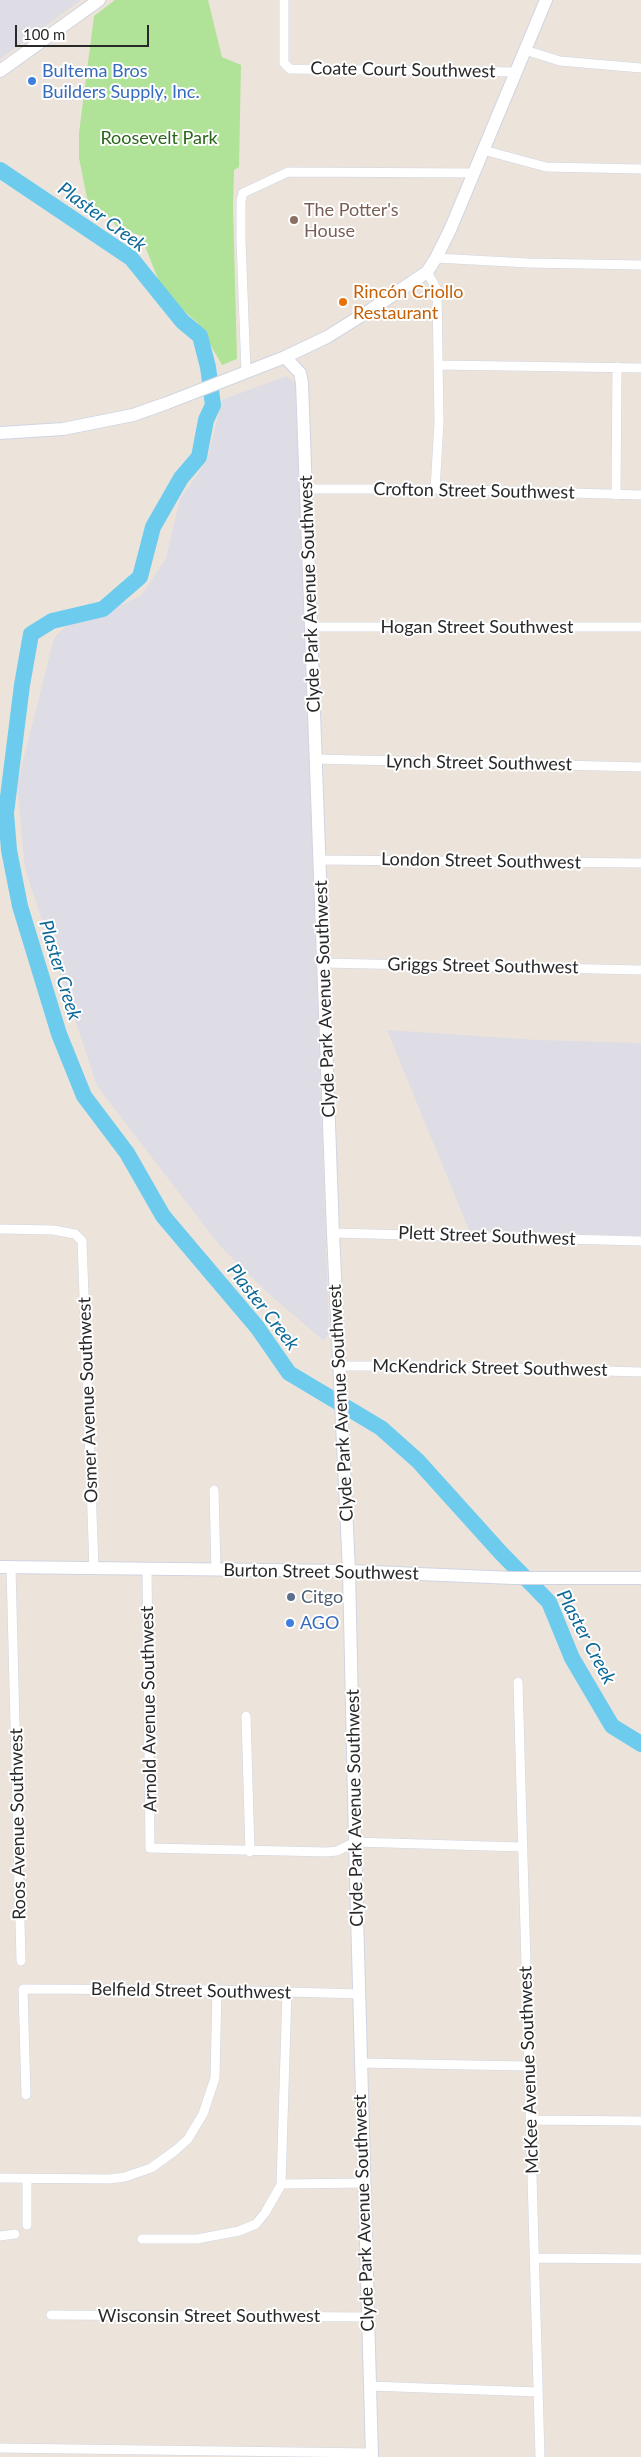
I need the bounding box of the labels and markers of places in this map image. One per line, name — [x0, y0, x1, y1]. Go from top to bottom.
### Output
place label: Bultema Bros Builders Supply, Inc. — [42, 60, 200, 102]
marker: Bultema Bros Builders Supply, Inc. — [26, 75, 38, 87]
place label: The Potter's House — [304, 199, 399, 242]
marker: The Potter's House — [288, 214, 300, 226]
place label: Rincón Criollo Restaurant — [353, 281, 464, 324]
marker: Rincón Criollo Restaurant — [337, 296, 349, 308]
place label: Citgo — [301, 1586, 343, 1608]
marker: Citgo — [285, 1591, 297, 1603]
place label: AGO — [300, 1612, 339, 1634]
marker: AGO — [284, 1617, 296, 1629]

